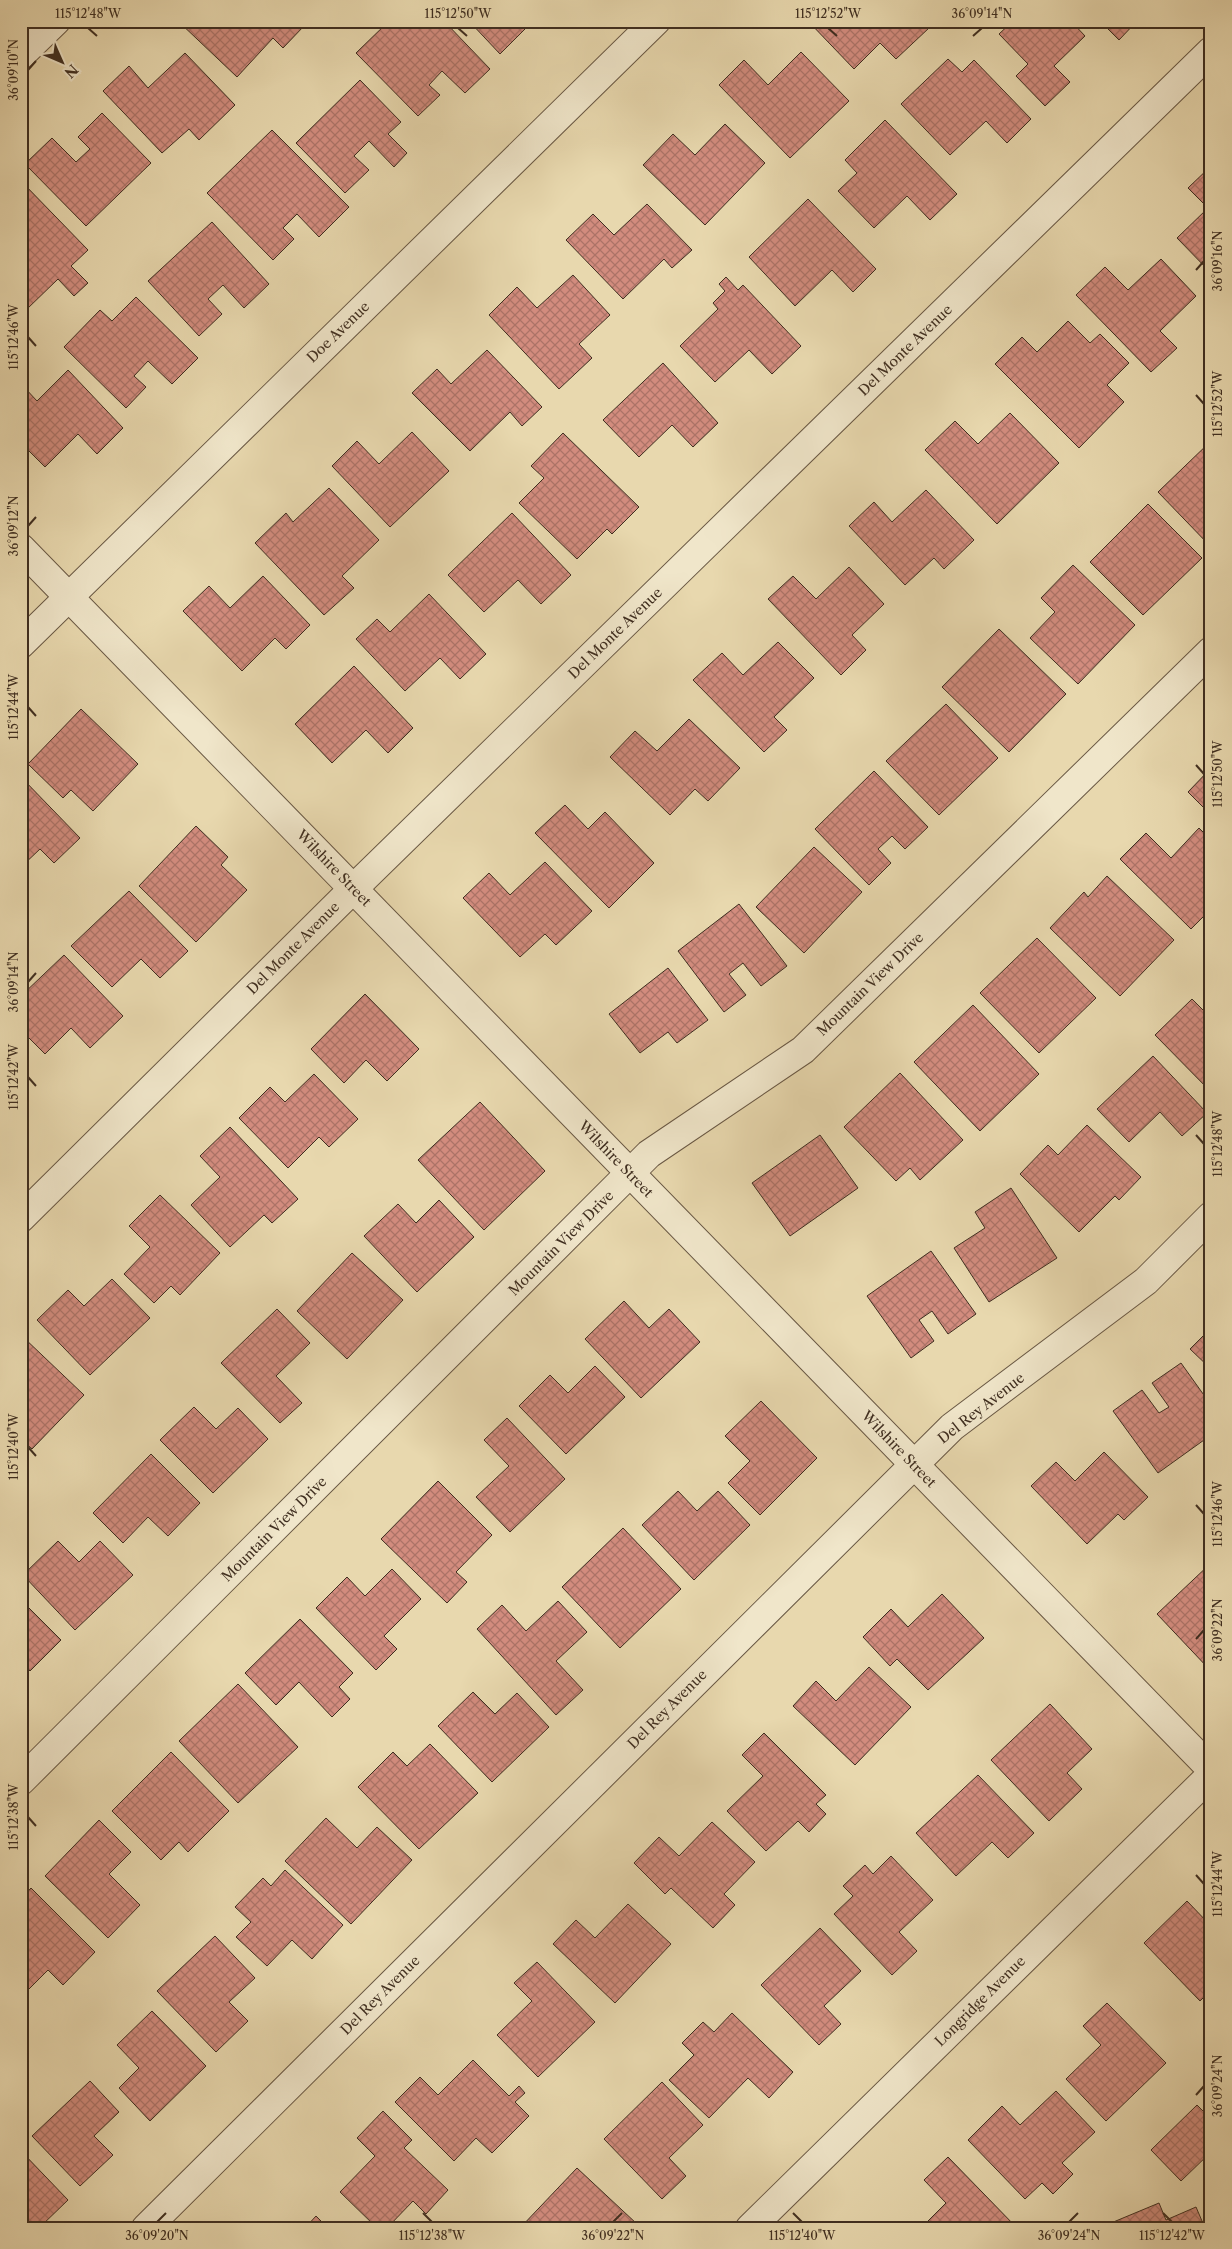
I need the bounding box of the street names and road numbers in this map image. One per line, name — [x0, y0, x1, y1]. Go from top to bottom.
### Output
street label: Doe Avenue — [303, 297, 373, 367]
street label: Del Monte Avenue — [854, 300, 956, 400]
street label: Del Monte Avenue — [564, 583, 666, 683]
street label: Wilshire Street — [292, 825, 375, 910]
street label: Del Monte Avenue — [243, 898, 343, 998]
street label: Mountain View Drive — [813, 928, 927, 1040]
street label: Wilshire Street — [574, 1116, 657, 1201]
street label: Mountain View Drive — [505, 1186, 618, 1299]
street label: Del Rey Avenue — [934, 1368, 1028, 1447]
street label: Wilshire Street — [857, 1406, 940, 1491]
street label: Mountain View Drive — [218, 1472, 331, 1585]
street label: Del Rey Avenue — [623, 1665, 711, 1753]
street label: Del Rey Avenue — [336, 1951, 424, 2039]
street label: Longridge Avenue — [931, 1952, 1029, 2050]

